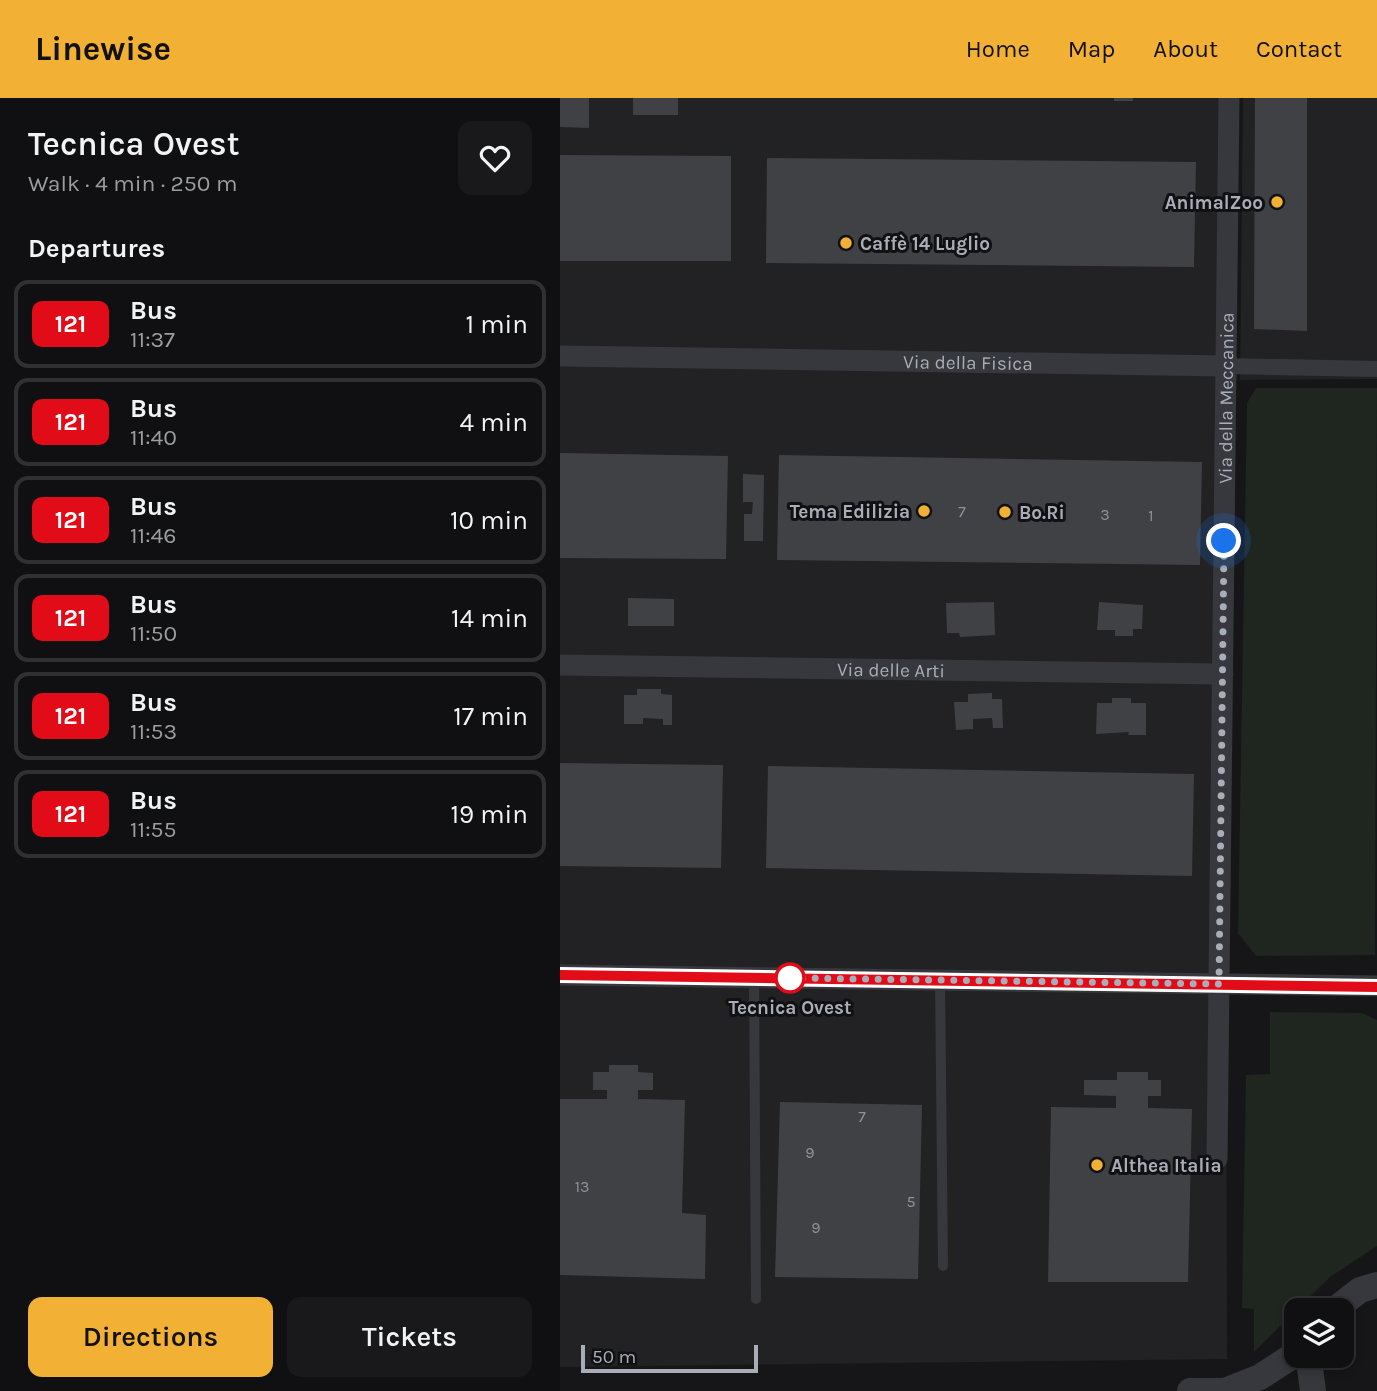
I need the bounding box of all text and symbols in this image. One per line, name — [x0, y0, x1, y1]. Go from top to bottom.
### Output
text: Linewise — [35, 30, 171, 68]
text: Home — [966, 35, 1030, 63]
text: Map — [1068, 35, 1115, 63]
text: About — [1153, 35, 1218, 63]
text: Contact — [1256, 35, 1342, 63]
button: heart — [458, 121, 532, 195]
text: Tecnica Ovest — [28, 125, 240, 163]
text: Walk · 4 min · 250 m — [28, 170, 237, 197]
place label: AnimalZoo — [1165, 192, 1263, 214]
marker: AnimalZoo — [1269, 194, 1285, 210]
text: Departures — [28, 233, 165, 264]
place label: Caffè 14 Luglio — [860, 233, 990, 255]
marker: Caffè 14 Luglio — [838, 235, 854, 251]
text: Bus — [130, 295, 177, 326]
text: 1 min — [465, 309, 528, 340]
text: 121 — [55, 310, 86, 338]
street label: Via della Meccanica — [1215, 312, 1239, 484]
text: 11:37 — [130, 326, 175, 353]
street label: Via della Fisica — [903, 351, 1033, 375]
text: Bus — [130, 393, 177, 424]
text: 4 min — [460, 407, 528, 438]
text: 121 — [55, 408, 86, 436]
text: 11:40 — [130, 424, 177, 451]
text: Bus — [130, 491, 177, 522]
place label: Tema Edilizia — [790, 501, 910, 523]
house number: 7 — [958, 502, 966, 521]
place label: Bo.Ri — [1019, 502, 1065, 524]
marker: Tema Edilizia — [916, 503, 932, 519]
marker: Bo.Ri — [997, 504, 1013, 520]
text: 10 min — [450, 505, 528, 536]
house number: 3 — [1100, 505, 1110, 524]
text: 121 — [55, 506, 86, 534]
house number: 1 — [1148, 506, 1154, 525]
text: 11:46 — [130, 522, 177, 549]
your location — [1206, 523, 1241, 558]
text: Bus — [130, 589, 177, 620]
text: 14 min — [451, 603, 528, 634]
text: 121 — [55, 604, 86, 632]
text: 11:50 — [130, 620, 177, 647]
street label: Via delle Arti — [837, 659, 945, 682]
text: Bus — [130, 687, 177, 718]
text: 17 min — [453, 701, 528, 732]
text: 121 — [55, 702, 86, 730]
text: 11:53 — [130, 718, 177, 745]
text: Bus — [130, 785, 177, 816]
text: 19 min — [450, 799, 528, 830]
text: 121 — [55, 800, 86, 828]
text: 11:55 — [130, 816, 176, 843]
marker: Tecnica Ovest — [775, 963, 805, 993]
place label: Tecnica Ovest — [728, 997, 852, 1019]
house number: 7 — [858, 1107, 866, 1126]
house number: 9 — [805, 1143, 815, 1162]
place label: Althea Italia — [1111, 1155, 1222, 1177]
marker: Althea Italia — [1089, 1157, 1105, 1173]
house number: 13 — [575, 1177, 589, 1196]
house number: 5 — [906, 1192, 916, 1211]
house number: 9 — [811, 1218, 821, 1237]
button: Directions — [28, 1297, 273, 1377]
button: Tickets — [287, 1297, 532, 1377]
map controls — [1284, 1298, 1354, 1368]
button: layers — [1284, 1298, 1354, 1368]
scale bar — [581, 1342, 758, 1374]
text: 50 m — [592, 1346, 636, 1368]

